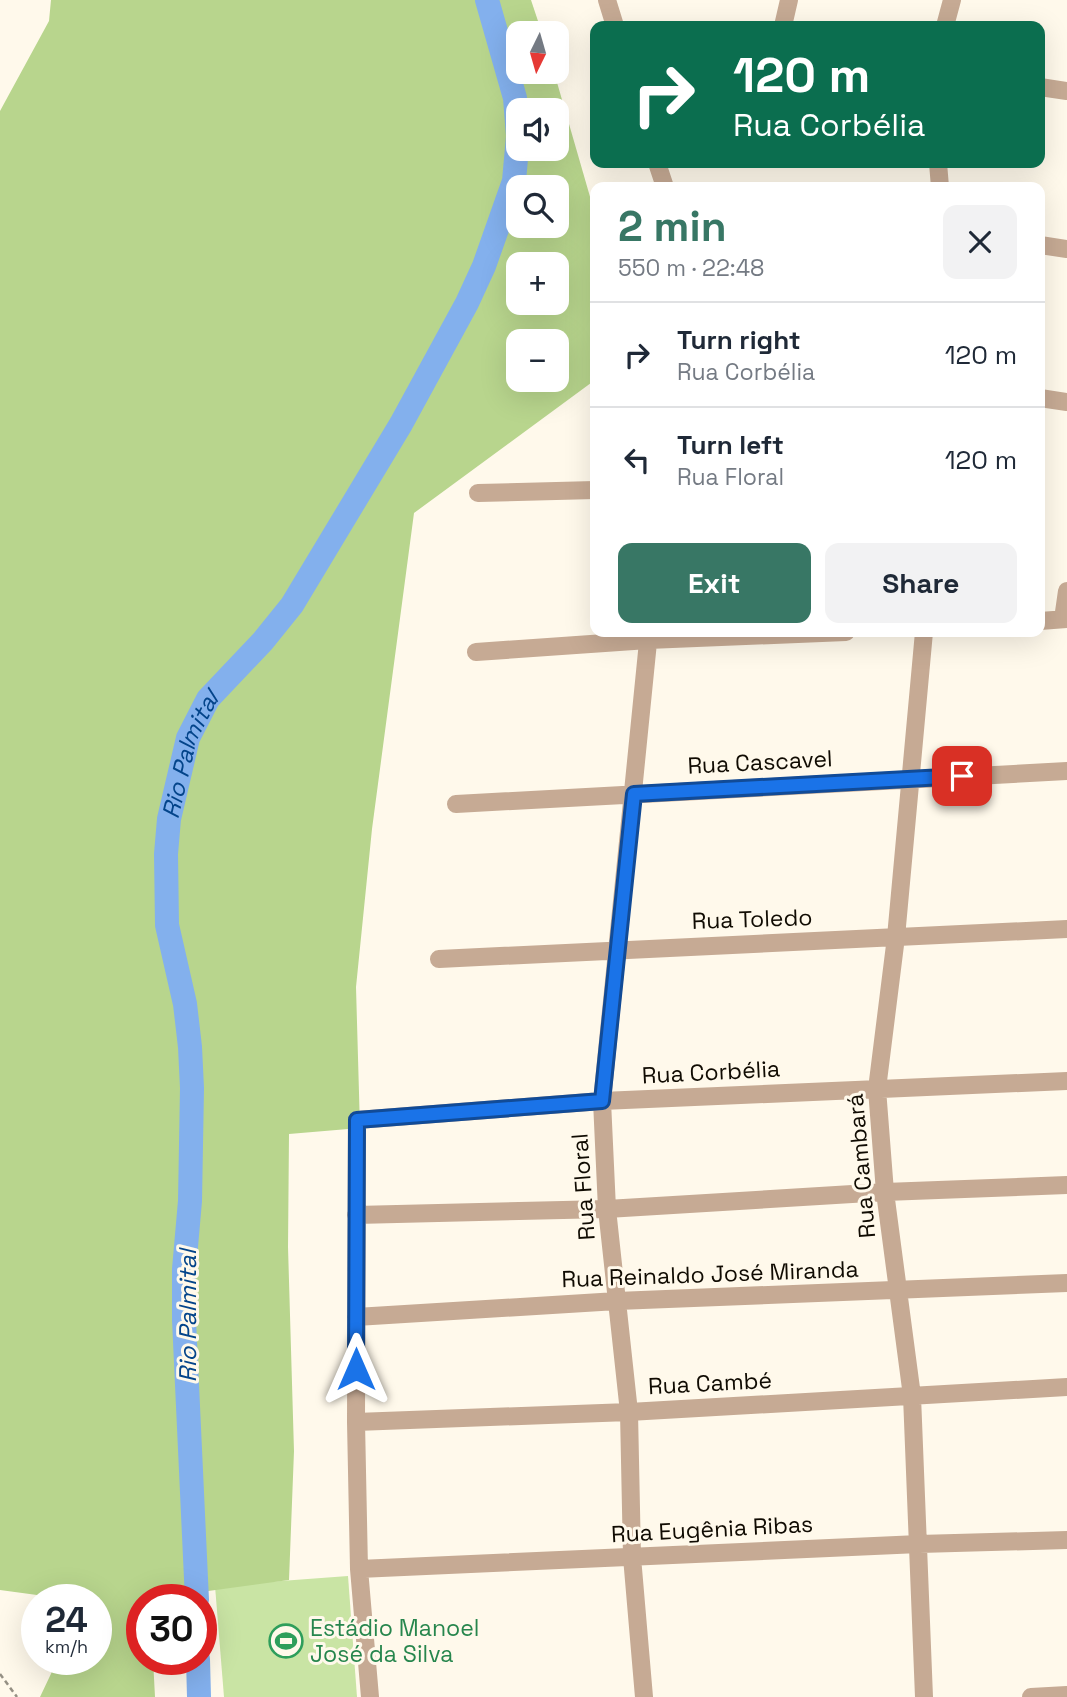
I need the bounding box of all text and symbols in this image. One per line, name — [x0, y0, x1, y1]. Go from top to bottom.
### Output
north arrow — [506, 21, 569, 84]
map controls — [506, 21, 569, 392]
text: 120 m — [733, 44, 870, 106]
icon: right — [618, 49, 709, 140]
button: sound — [506, 98, 569, 161]
text: Rua Corbélia — [733, 105, 925, 145]
button: search — [506, 175, 569, 238]
text: 2 min — [618, 200, 727, 253]
button: close — [943, 205, 1017, 279]
button: + — [506, 252, 569, 315]
text: 550 m · 22:48 — [618, 253, 764, 283]
text: Turn right — [677, 323, 801, 357]
button: − — [506, 329, 569, 392]
icon: right — [618, 336, 656, 374]
text: 120 m — [945, 338, 1017, 372]
text: Rua Corbélia — [677, 357, 815, 387]
text: Turn left — [677, 428, 784, 462]
icon: left — [618, 441, 656, 479]
text: 120 m — [945, 443, 1017, 477]
text: Rua Floral — [677, 462, 784, 492]
button: Exit — [618, 543, 811, 623]
button: Share — [825, 543, 1017, 623]
water label: Rio Palmital — [154, 681, 227, 821]
street label: Rua Cascavel — [687, 743, 833, 781]
pin — [932, 746, 992, 806]
icon: arrive — [943, 757, 981, 795]
street label: Rua Toledo — [691, 902, 813, 936]
street label: Rua Corbélia — [641, 1053, 781, 1091]
street label: Rua Cambará — [840, 1092, 882, 1240]
street label: Rua Floral — [564, 1133, 602, 1241]
water label: Rio Palmital — [172, 1246, 203, 1383]
street label: Rua Reinaldo José Miranda — [561, 1254, 859, 1294]
position arrow — [319, 1332, 393, 1406]
street label: Rua Cambé — [647, 1365, 773, 1401]
street label: Rua Eugênia Ribas — [610, 1509, 814, 1549]
speed limit sign: 30 — [126, 1584, 217, 1675]
text: 24 — [45, 1598, 88, 1642]
place label: Estádio Manoel José da Silva — [310, 1613, 480, 1669]
sports icon: Estádio Manoel José da Silva — [267, 1622, 305, 1660]
text: km/h — [45, 1635, 88, 1658]

